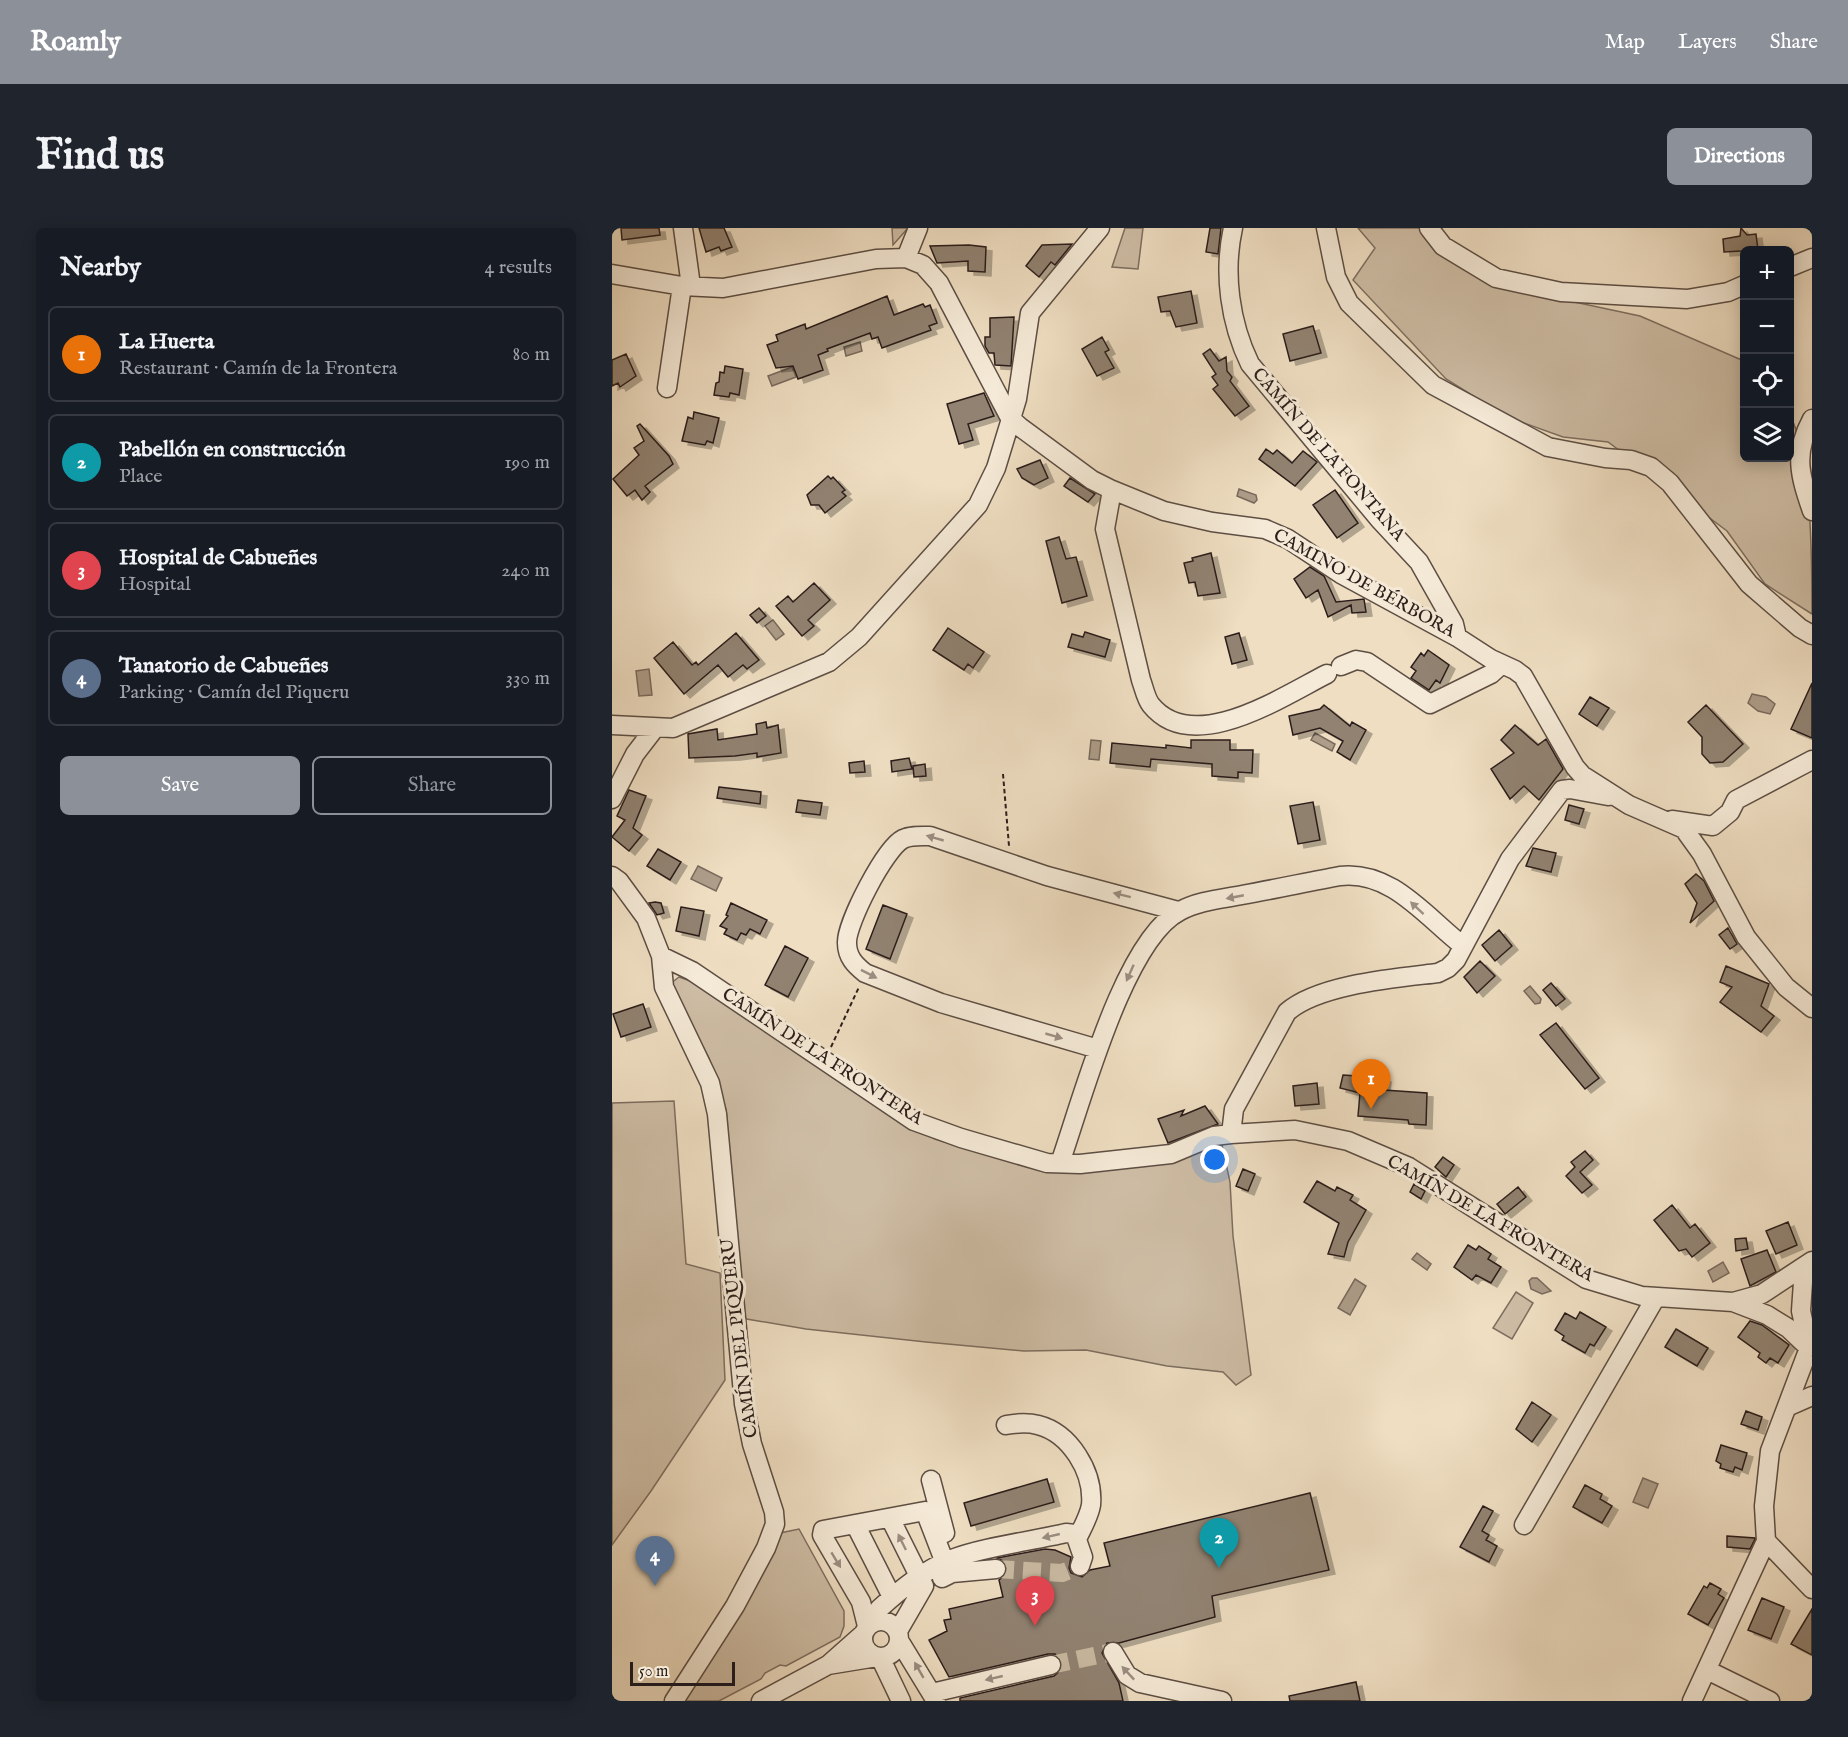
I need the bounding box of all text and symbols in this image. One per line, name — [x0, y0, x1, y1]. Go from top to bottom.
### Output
text: Roamly — [30, 25, 121, 60]
text: Map — [1605, 29, 1645, 56]
text: Layers — [1678, 29, 1737, 56]
text: Share — [1770, 29, 1818, 56]
button: Directions — [1667, 128, 1812, 185]
text: Find us — [36, 130, 164, 183]
map controls — [1740, 246, 1794, 462]
button: + — [1740, 246, 1794, 300]
text: Nearby — [60, 251, 141, 284]
text: 4 results — [485, 255, 552, 280]
button: − — [1740, 300, 1794, 354]
text: La Huerta — [119, 328, 214, 356]
text: 1 — [78, 342, 85, 367]
text: 80 m — [513, 342, 550, 367]
button: locate — [1740, 354, 1794, 408]
text: Restaurant · Camín de la Frontera — [119, 356, 397, 381]
street label: CAMÍN DE LA FONTANA — [1246, 362, 1412, 547]
button: layers — [1740, 408, 1794, 462]
text: Pabellón en construcción — [119, 436, 346, 464]
text: 2 — [77, 450, 86, 475]
text: 190 m — [504, 450, 550, 475]
text: Place — [119, 464, 162, 489]
street label: CAMINO DE BÉRBORA — [1269, 523, 1461, 644]
text: Hospital de Cabueñes — [119, 544, 317, 572]
text: 3 — [78, 558, 85, 583]
text: 240 m — [501, 558, 550, 583]
text: Hospital — [119, 572, 191, 597]
text: Tanatorio de Cabueñes — [119, 652, 328, 680]
text: 4 — [77, 666, 86, 691]
text: 330 m — [505, 666, 550, 691]
text: Parking · Camín del Piqueru — [119, 680, 349, 705]
button: Save — [60, 756, 300, 815]
button: Share — [312, 756, 552, 815]
one-way arrow — [926, 833, 944, 843]
one-way arrow — [1113, 890, 1131, 900]
one-way arrow — [1226, 892, 1244, 902]
one-way arrow — [1410, 902, 1425, 915]
one-way arrow — [1125, 965, 1135, 983]
one-way arrow — [861, 969, 878, 979]
street label: CAMÍN DE LA FRONTERA — [717, 982, 929, 1131]
one-way arrow — [1045, 1031, 1063, 1041]
pin: 1 — [1352, 1060, 1390, 1109]
your location — [1200, 1145, 1229, 1174]
street label: CAMÍN DE LA FRONTERA — [1382, 1149, 1599, 1288]
street label: CAMÍN DEL PIQUERU — [714, 1236, 764, 1439]
pin: 2 — [1200, 1518, 1238, 1568]
one-way arrow — [1042, 1532, 1060, 1542]
one-way arrow — [897, 1534, 906, 1551]
pin: 4 — [636, 1536, 675, 1586]
one-way arrow — [831, 1552, 841, 1569]
pin: 3 — [1016, 1576, 1054, 1626]
scale bar — [630, 1659, 735, 1686]
text: 50 m — [639, 1662, 668, 1682]
one-way arrow — [914, 1662, 924, 1679]
one-way arrow — [1121, 1665, 1135, 1680]
one-way arrow — [985, 1674, 1003, 1684]

